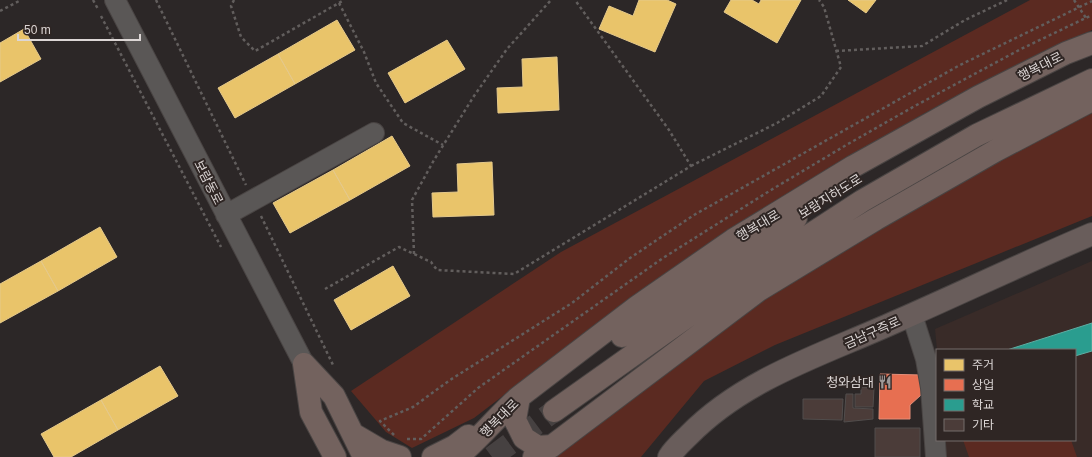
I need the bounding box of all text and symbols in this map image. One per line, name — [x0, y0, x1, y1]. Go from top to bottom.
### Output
scale bar — [18, 16, 140, 42]
text: 50 m — [24, 23, 51, 37]
street label: 행복대로 — [1016, 49, 1065, 84]
street label: 보람동로 — [191, 158, 226, 207]
street label: 보람지하도로 — [796, 171, 865, 222]
street label: 행복대로 — [734, 207, 783, 244]
street label: 금남구즉로 — [842, 313, 903, 351]
legend — [936, 349, 1076, 441]
text: 주거 — [972, 358, 994, 372]
restaurant icon: 청와삼대 — [877, 374, 893, 390]
place label: 청와삼대 — [826, 375, 874, 390]
text: 상업 — [972, 378, 994, 392]
street label: 행복대로 — [477, 396, 522, 441]
text: 학교 — [972, 398, 994, 412]
text: 기타 — [972, 418, 994, 432]

